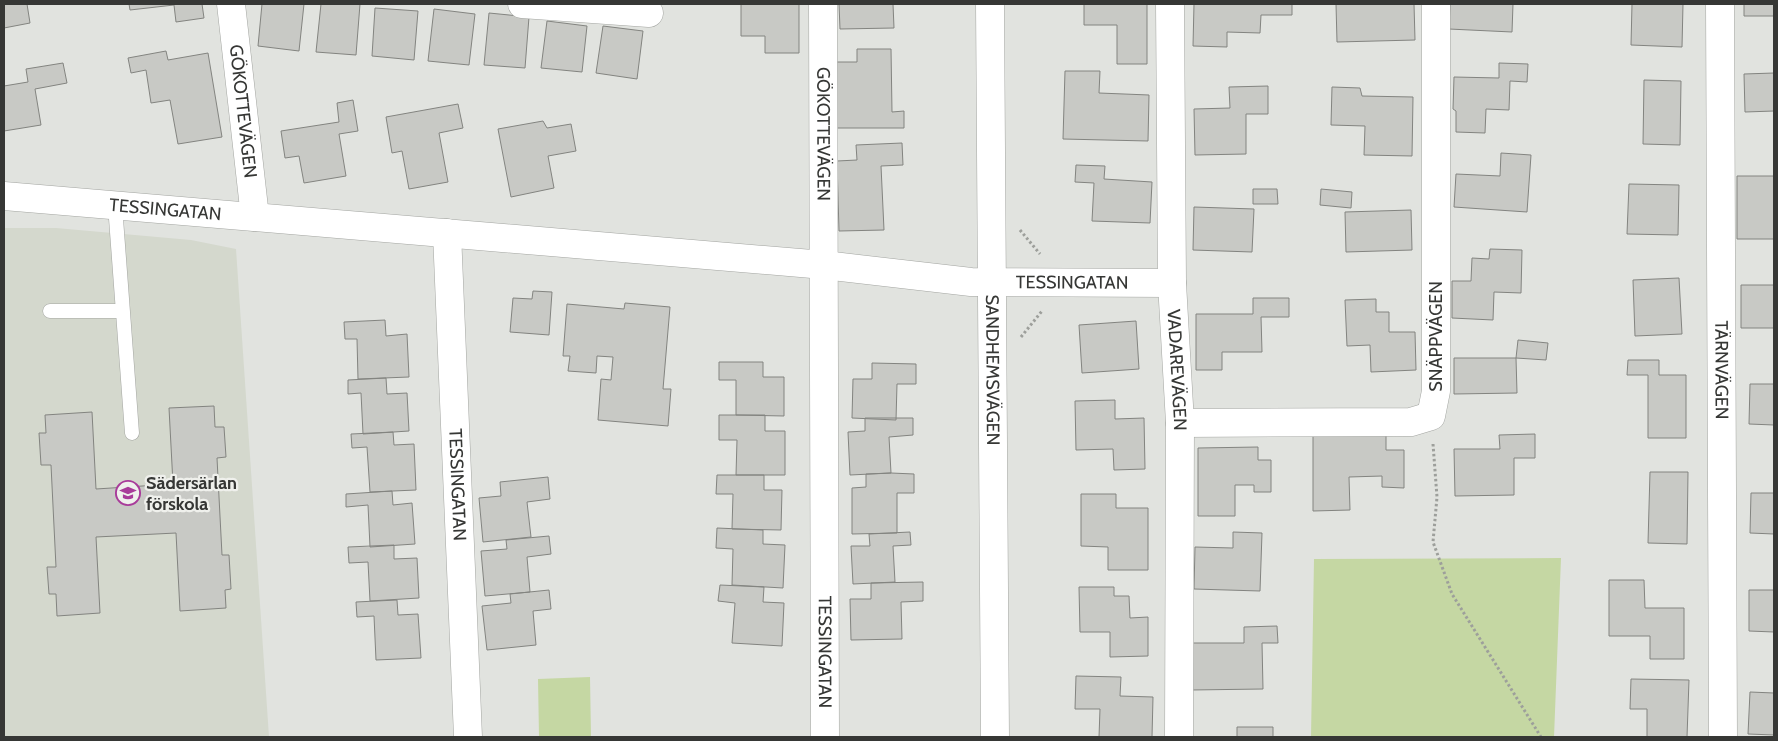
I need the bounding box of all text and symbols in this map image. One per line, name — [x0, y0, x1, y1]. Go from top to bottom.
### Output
street label: GÖKOTTEVÄGEN — [225, 43, 262, 179]
street label: GÖKOTTEVÄGEN — [812, 67, 835, 201]
street label: TESSINGATAN — [108, 194, 222, 225]
street label: TESSINGATAN — [1016, 271, 1128, 294]
street label: SNÄPPVÄGEN — [1425, 281, 1447, 392]
street label: SANDHEMSVÄGEN — [981, 294, 1004, 446]
street label: VADAREVÄGEN — [1163, 308, 1191, 431]
street label: TÄRNVÄGEN — [1710, 320, 1733, 420]
street label: TESSINGATAN — [444, 428, 471, 541]
place label: Sädersärlan förskola — [146, 472, 237, 515]
school or university icon: Sädersärlan förskola — [115, 480, 141, 506]
street label: TESSINGATAN — [814, 596, 836, 708]

